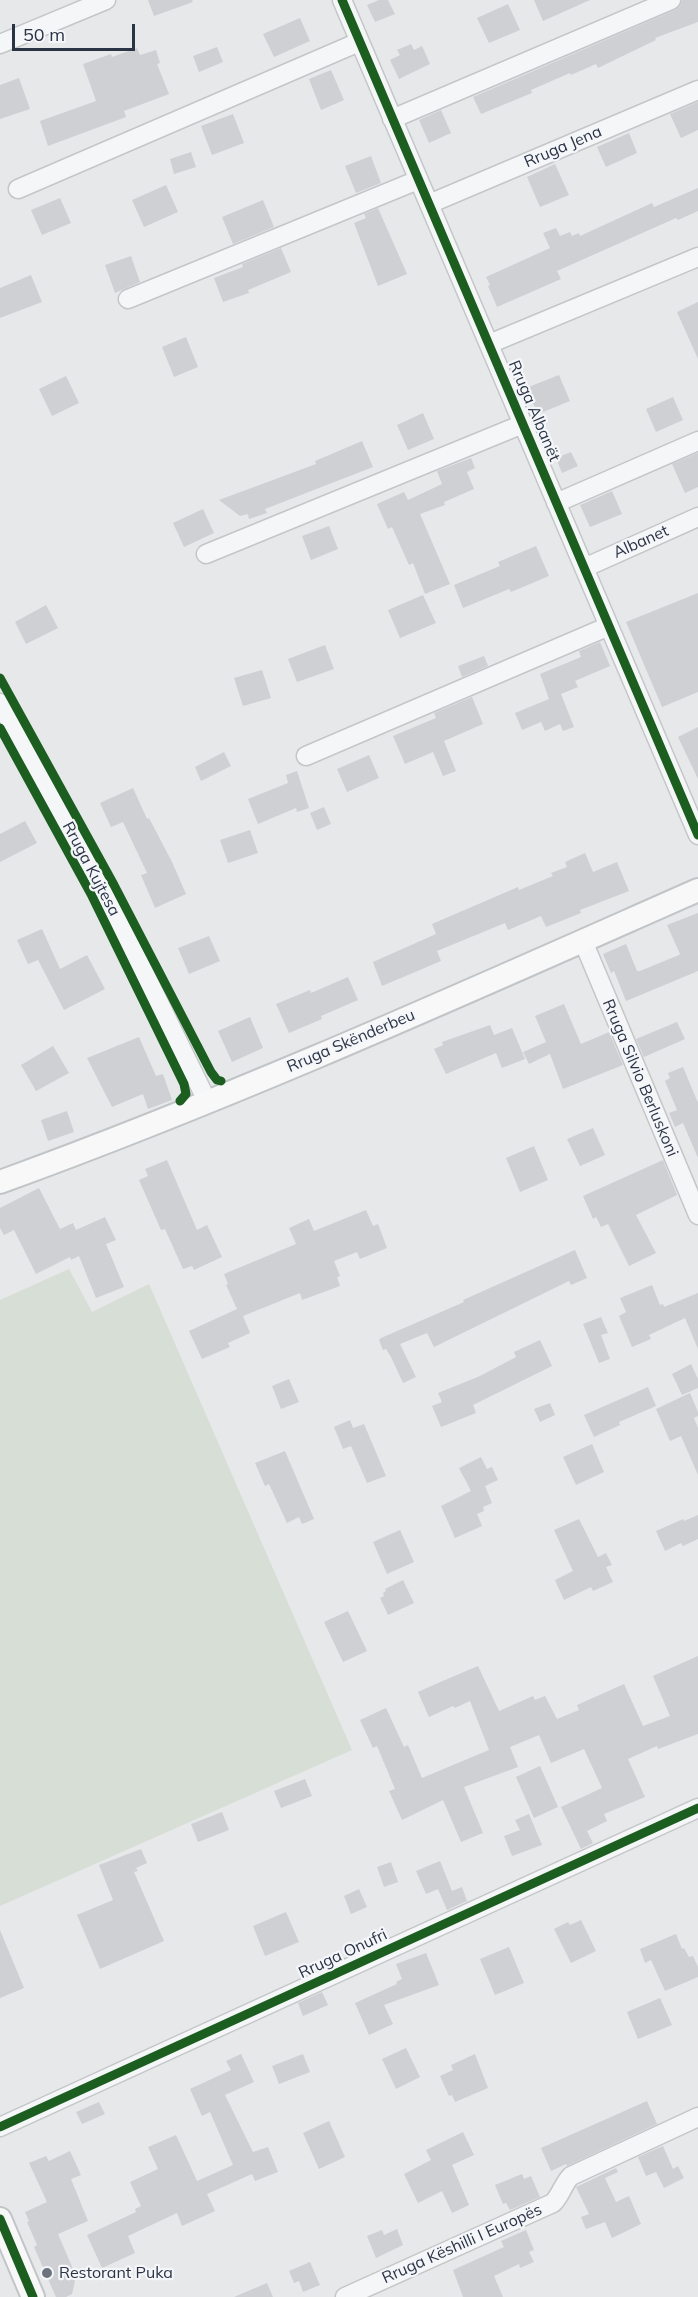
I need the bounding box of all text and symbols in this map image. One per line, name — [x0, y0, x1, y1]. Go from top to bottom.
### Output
scale bar — [15, 12, 138, 50]
text: 50 m — [23, 23, 65, 46]
street label: Rruga Jena — [521, 122, 605, 172]
street label: Rruga Albanët — [504, 358, 564, 464]
street label: Albanet — [610, 521, 672, 563]
street label: Rruga Kujtesa — [58, 818, 124, 920]
street label: Rruga Silvio Berluskoni — [598, 996, 682, 1160]
street label: Rruga Skënderbeu — [284, 1005, 418, 1077]
street label: Rruga Onufri — [296, 1925, 390, 1983]
street label: Rruga Këshilli I Europës — [379, 2200, 545, 2288]
place label: Restorant Puka — [59, 2263, 173, 2283]
marker: Restorant Puka — [40, 2266, 54, 2280]

